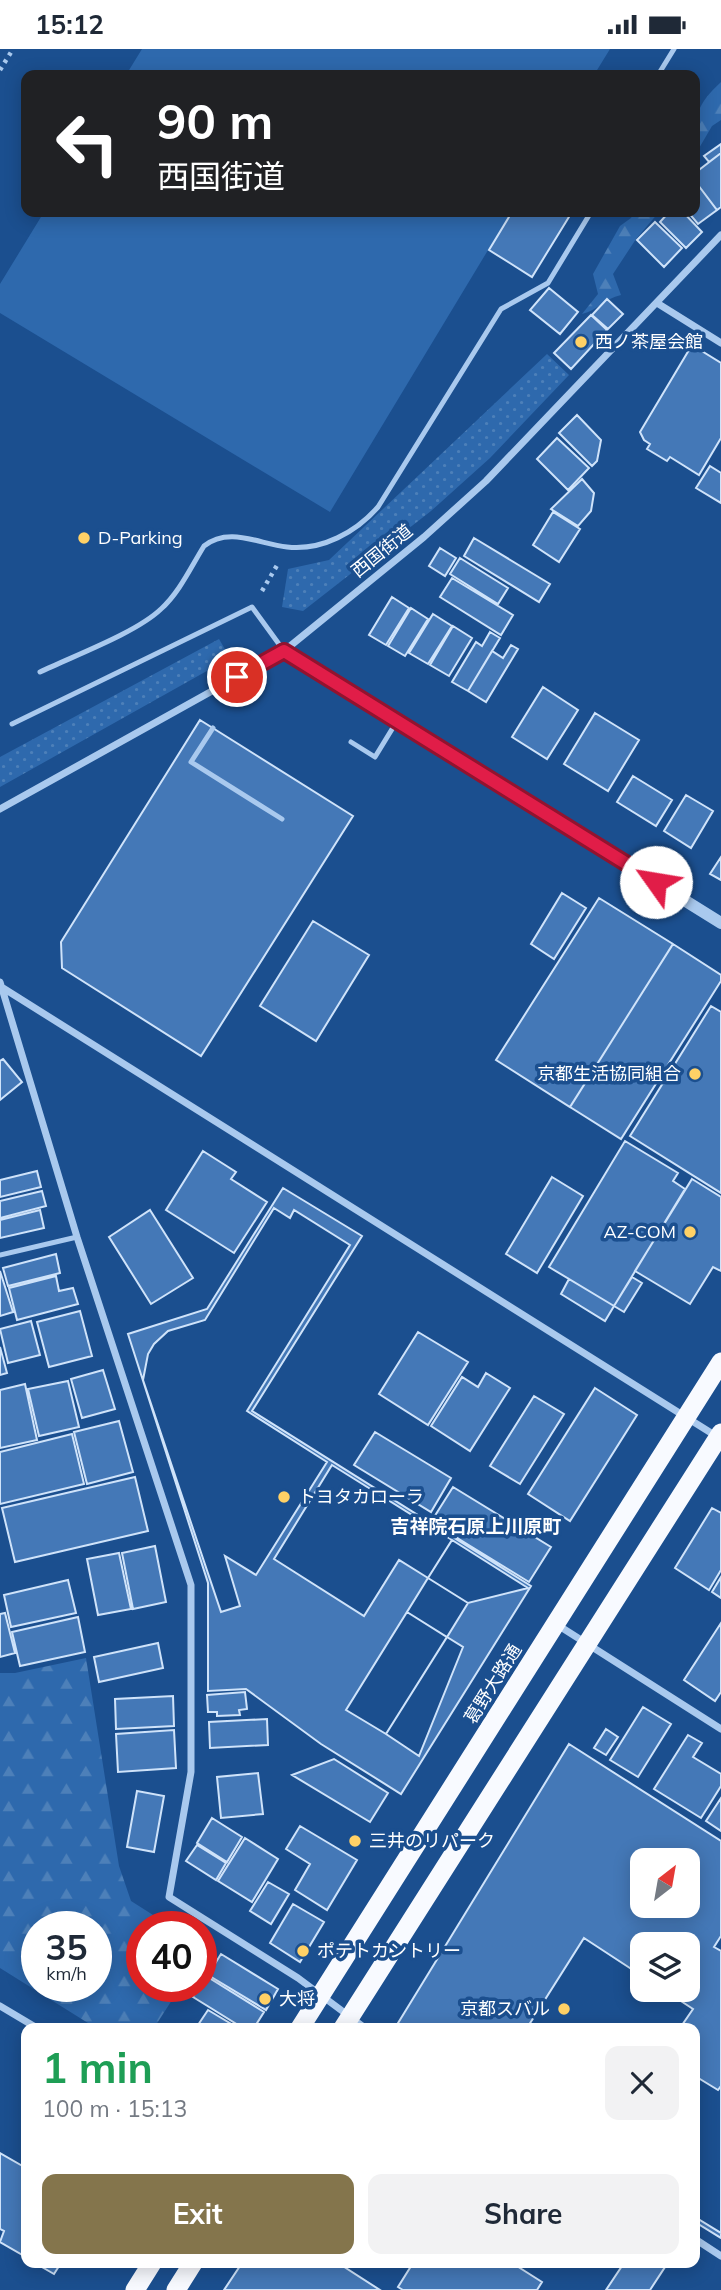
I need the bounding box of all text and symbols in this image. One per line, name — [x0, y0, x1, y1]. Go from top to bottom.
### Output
text: 15:12 — [35, 8, 104, 41]
text: 90 m — [157, 90, 273, 151]
icon: left — [42, 98, 133, 189]
text: 西国街道 — [157, 156, 285, 196]
place label: 西ノ茶屋会館 — [595, 330, 703, 353]
marker: 西ノ茶屋会館 — [573, 334, 589, 350]
street label: 西国街道 — [346, 519, 417, 582]
place label: D-Parking — [98, 526, 183, 549]
marker: D-Parking — [76, 530, 92, 546]
pin — [207, 647, 267, 707]
icon: arrive — [218, 658, 256, 696]
position arrow — [619, 845, 693, 919]
place label: 京都生活協同組合 — [537, 1062, 681, 1085]
marker: 京都生活協同組合 — [687, 1066, 703, 1082]
place label: AZ-COM — [604, 1220, 676, 1243]
marker: AZ-COM — [682, 1224, 698, 1240]
place label: トヨタカローラ — [298, 1485, 424, 1508]
marker: トヨタカローラ — [276, 1489, 292, 1505]
district label: 吉祥院石原上川原町 — [390, 1514, 562, 1538]
street label: 葛野大路通 — [459, 1639, 526, 1728]
place label: 三井のリパーク — [369, 1829, 495, 1852]
marker: 三井のリパーク — [347, 1833, 363, 1849]
north arrow — [630, 1848, 700, 1918]
map controls — [630, 1848, 700, 2002]
speed limit sign: 40 — [126, 1911, 217, 2002]
text: 35 — [45, 1925, 88, 1969]
button: layers — [630, 1932, 700, 2002]
place label: ポテトカントリー — [317, 1939, 461, 1962]
marker: ポテトカントリー — [295, 1943, 311, 1959]
text: km/h — [46, 1962, 87, 1985]
place label: 大将 — [279, 1987, 315, 2010]
marker: 大将 — [257, 1991, 273, 2007]
place label: 京都スバル — [460, 1997, 550, 2020]
marker: 京都スバル — [556, 2001, 572, 2017]
text: 1 min — [42, 2041, 153, 2094]
button: close — [605, 2046, 679, 2120]
text: 100 m · 15:13 — [42, 2094, 187, 2123]
button: Exit — [42, 2174, 354, 2254]
button: Share — [368, 2174, 679, 2254]

